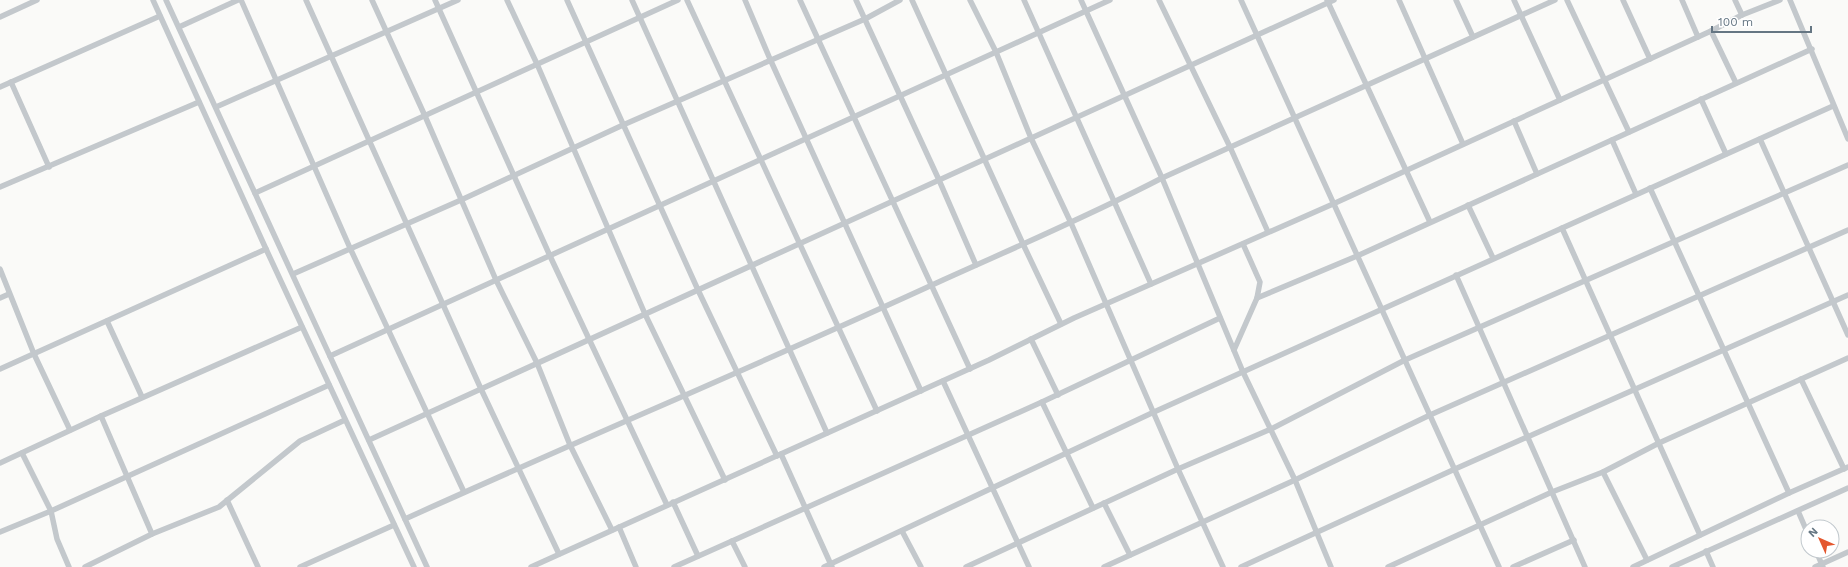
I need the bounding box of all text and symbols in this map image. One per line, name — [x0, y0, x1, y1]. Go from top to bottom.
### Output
scale bar — [1712, 8, 1811, 34]
text: 100 m — [1718, 15, 1753, 29]
north arrow — [1800, 519, 1840, 559]
text: N — [1806, 525, 1821, 540]

